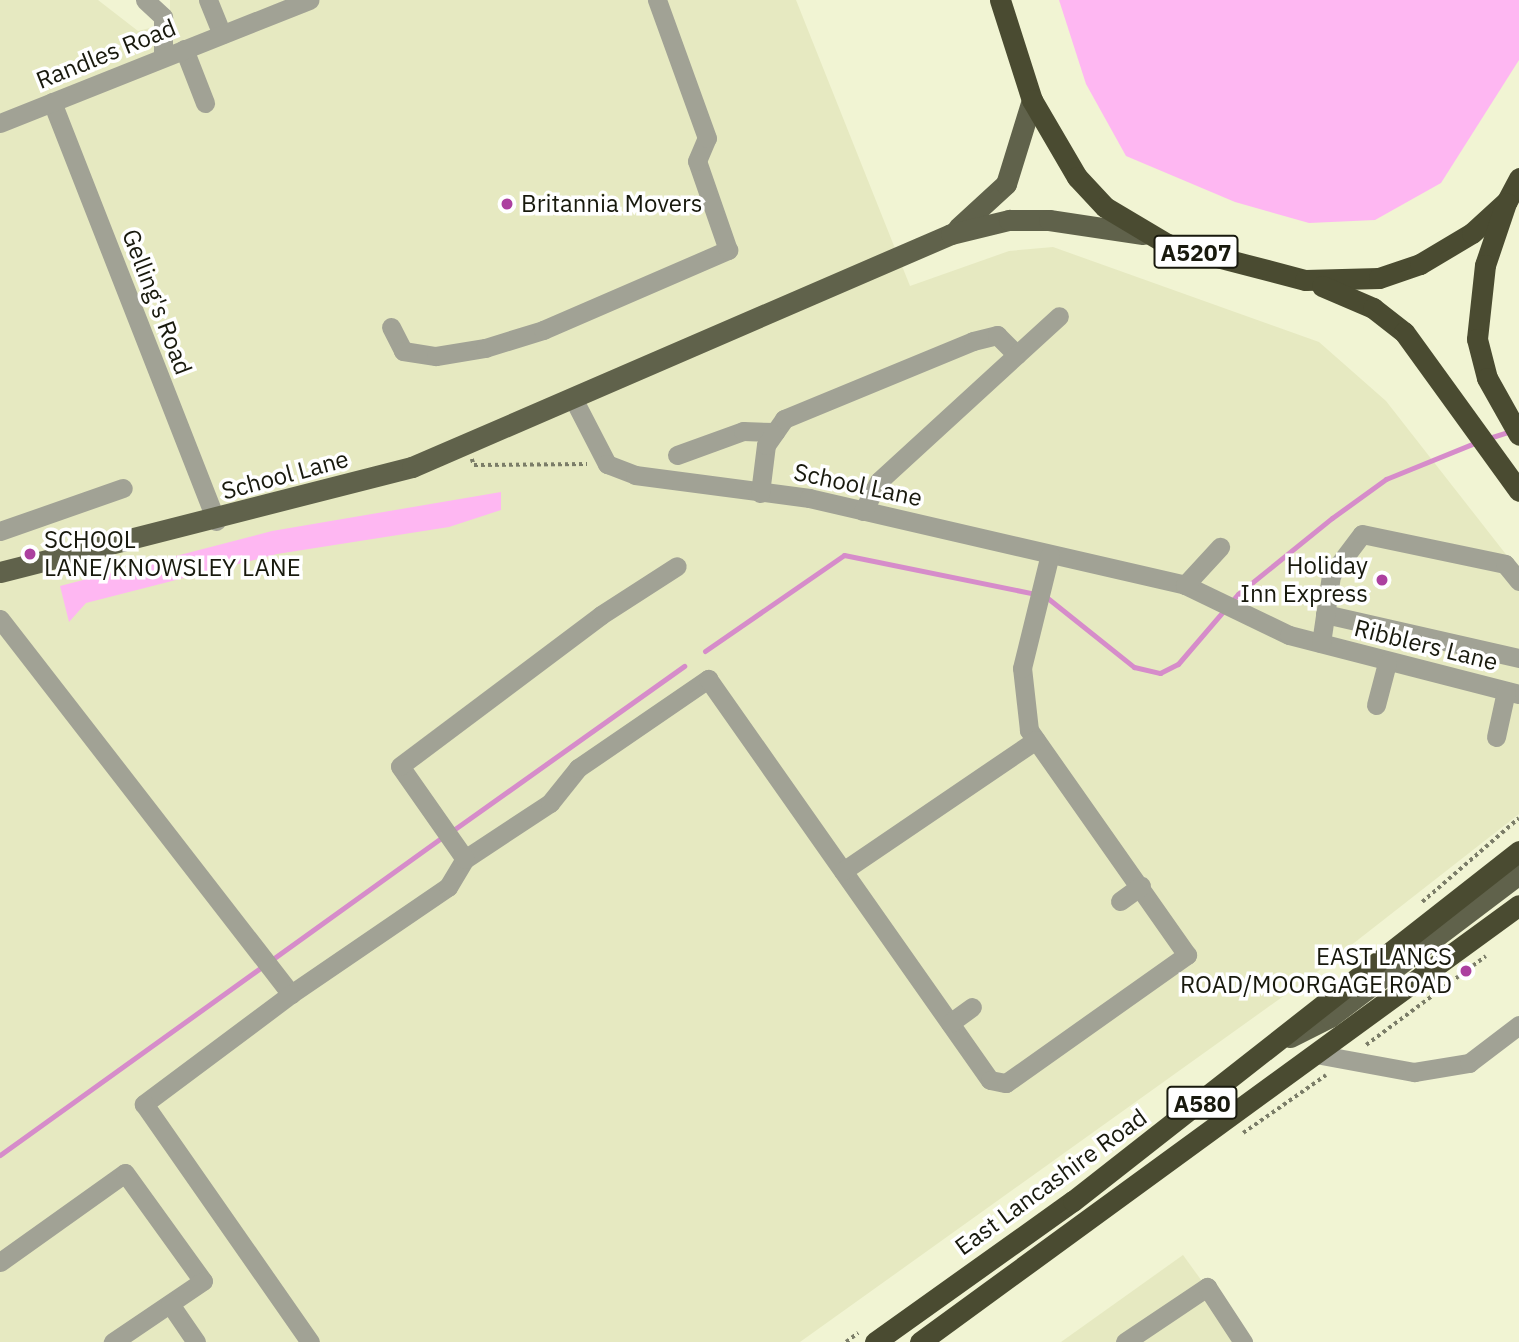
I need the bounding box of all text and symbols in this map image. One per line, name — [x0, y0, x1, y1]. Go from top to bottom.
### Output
street label: Randles Road — [32, 13, 180, 95]
place label: Britannia Movers — [521, 190, 702, 218]
marker: Britannia Movers — [499, 196, 515, 212]
street label: Gelling's Road — [116, 225, 198, 379]
road number: A5207 — [1152, 232, 1240, 272]
street label: School Lane — [218, 444, 352, 506]
street label: School Lane — [791, 457, 925, 513]
place label: SCHOOL LANE/KNOWSLEY LANE — [44, 526, 301, 582]
marker: SCHOOL LANE/KNOWSLEY LANE — [22, 546, 38, 562]
place label: Holiday Inn Express — [1240, 552, 1368, 608]
marker: Holiday Inn Express — [1374, 572, 1390, 588]
street label: Ribblers Lane — [1351, 613, 1501, 677]
place label: EAST LANCS ROAD/MOORGAGE ROAD — [1180, 943, 1452, 999]
marker: EAST LANCS ROAD/MOORGAGE ROAD — [1458, 963, 1474, 979]
road number: A580 — [1165, 1084, 1239, 1122]
street label: East Lancashire Road — [950, 1103, 1152, 1261]

